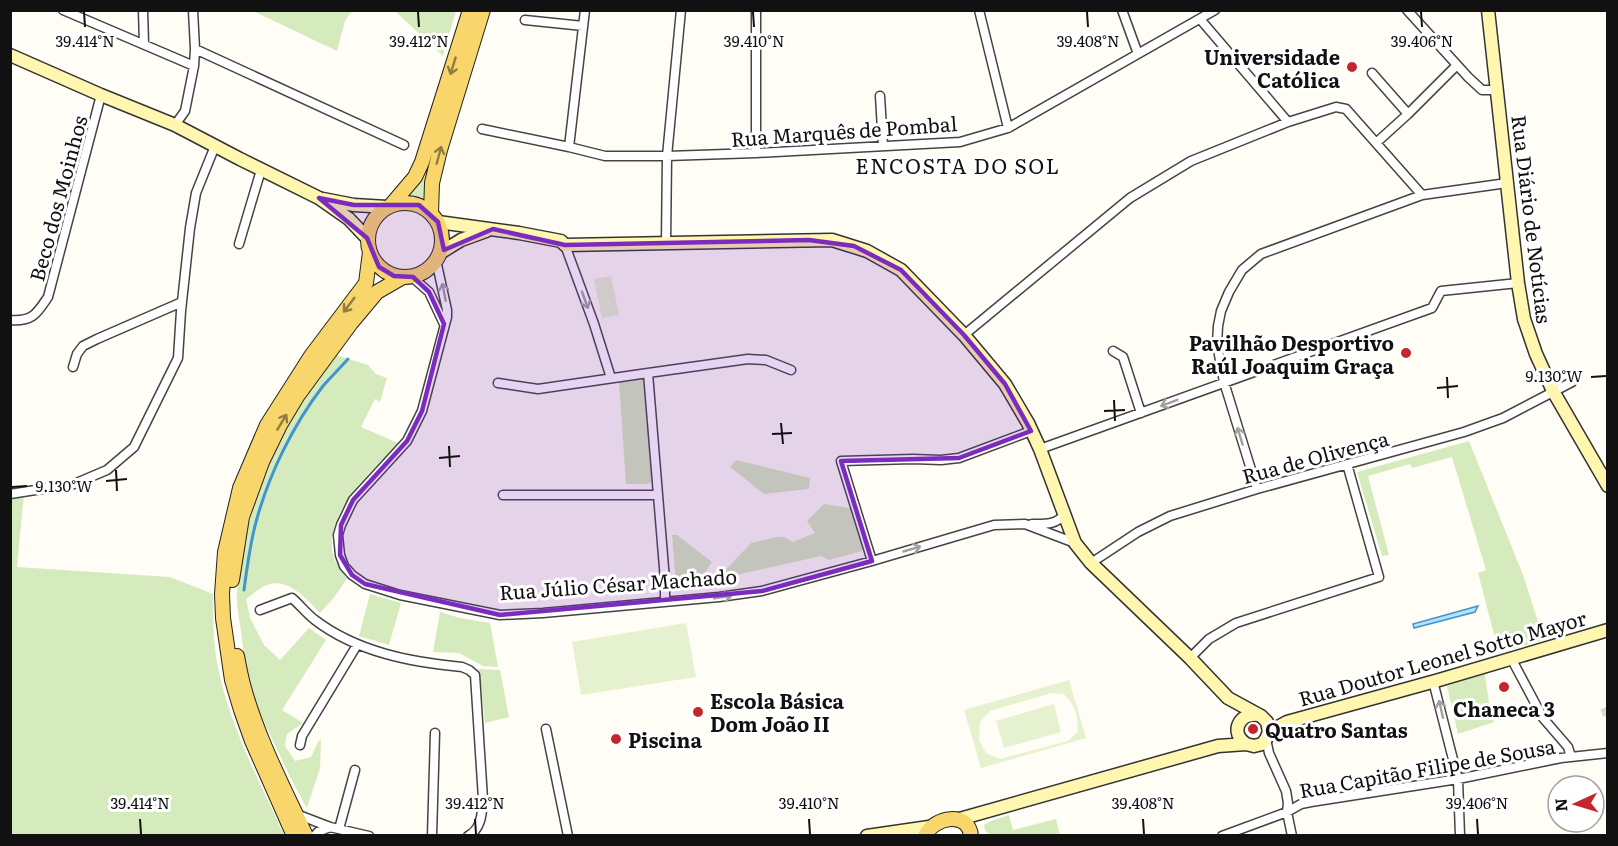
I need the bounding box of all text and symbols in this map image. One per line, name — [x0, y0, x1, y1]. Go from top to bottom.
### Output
text: 39.414°N — [55, 29, 115, 52]
text: 39.412°N — [389, 29, 449, 52]
text: 39.410°N — [724, 29, 784, 52]
text: 39.408°N — [1056, 29, 1120, 52]
text: 39.406°N — [1391, 29, 1453, 52]
place label: Universidade Católica — [1204, 41, 1340, 94]
one-way arrow — [447, 56, 458, 75]
marker: Universidade Católica — [1345, 60, 1359, 74]
street label: Rua Marquês de Pombal — [730, 107, 958, 153]
street label: Beco dos Moinhos — [20, 112, 94, 284]
street label: Rua Diário de Notícias — [1505, 113, 1561, 325]
one-way arrow — [433, 146, 445, 165]
district label: ENCOSTA DO SOL — [855, 149, 1061, 180]
one-way arrow — [438, 283, 449, 302]
one-way arrow — [581, 290, 592, 309]
one-way arrow — [343, 297, 356, 313]
place label: Pavilhão Desportivo Raúl Joaquim Graça — [1189, 327, 1394, 380]
marker: Pavilhão Desportivo Raúl Joaquim Graça — [1399, 346, 1413, 360]
text: 9.130°W — [1525, 364, 1583, 387]
one-way arrow — [1160, 398, 1179, 409]
one-way arrow — [276, 414, 288, 431]
street label: Rua de Olivença — [1238, 422, 1392, 490]
one-way arrow — [1234, 426, 1245, 445]
text: 9.130°W — [35, 474, 93, 497]
one-way arrow — [902, 543, 921, 554]
street label: Rua Júlio César Machado — [498, 560, 738, 606]
one-way arrow — [713, 591, 733, 602]
street label: Rua Doutor Leonel Sotto Mayor — [1295, 601, 1590, 713]
marker: Chaneca 3 — [1497, 680, 1511, 694]
place label: Escola Básica Dom João II — [710, 685, 845, 738]
place label: Chaneca 3 — [1453, 693, 1555, 723]
one-way arrow — [1435, 700, 1447, 719]
marker: Escola Básica Dom João II — [691, 705, 705, 719]
place label: Quatro Santas — [1265, 714, 1408, 744]
marker: Quatro Santas — [1246, 722, 1260, 736]
place label: Piscina — [628, 724, 702, 754]
street label: Rua Capitão Filipe de Sousa — [1297, 730, 1558, 804]
marker: Piscina — [609, 732, 623, 746]
north arrow — [1546, 774, 1606, 834]
text: 39.414°N — [110, 791, 170, 814]
text: 39.412°N — [445, 791, 505, 814]
text: 39.410°N — [779, 791, 839, 814]
text: 39.408°N — [1111, 791, 1175, 814]
text: 39.406°N — [1446, 791, 1508, 814]
text: N — [1548, 798, 1572, 813]

